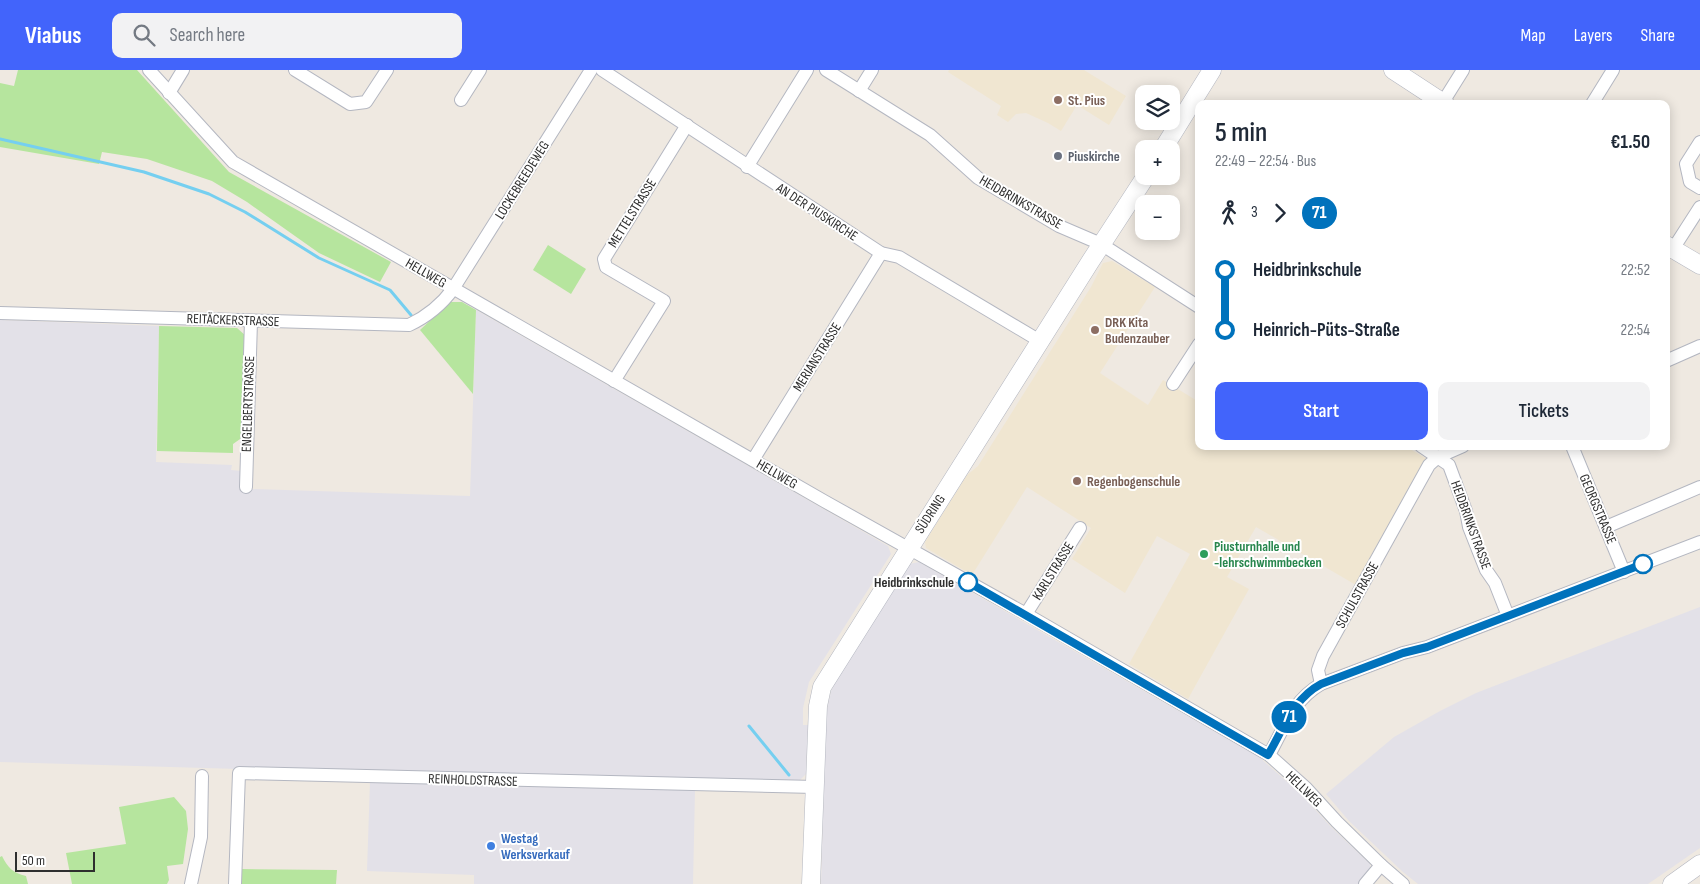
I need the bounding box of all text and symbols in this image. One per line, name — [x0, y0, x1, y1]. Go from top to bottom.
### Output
search box — [112, 13, 462, 58]
text: Viabus — [25, 21, 82, 50]
icon: search — [130, 21, 158, 49]
text: Search here — [170, 24, 245, 47]
text: Map — [1521, 25, 1546, 46]
text: Layers — [1574, 25, 1613, 46]
text: Share — [1641, 25, 1675, 46]
map controls — [1135, 85, 1180, 240]
button: layers — [1135, 85, 1180, 130]
place label: St. Pius — [1068, 92, 1105, 109]
marker: St. Pius — [1052, 94, 1064, 106]
text: 5 min — [1215, 116, 1267, 149]
text: €1.50 — [1610, 131, 1650, 154]
street label: LOCKEBREEDEWEG — [491, 138, 553, 222]
button: + — [1135, 140, 1180, 185]
place label: Piuskirche — [1068, 148, 1120, 165]
marker: Piuskirche — [1052, 150, 1064, 162]
text: 22:49 – 22:54 · Bus — [1215, 152, 1316, 171]
street label: HEIDBRINKSTRASSE — [976, 171, 1066, 233]
street label: METTELSTRASSE — [604, 175, 660, 251]
street label: AN DER PIUSKIRCHE — [772, 179, 861, 245]
button: − — [1135, 195, 1180, 240]
icon: walk — [1215, 199, 1243, 227]
icon: forward — [1266, 199, 1294, 227]
text: 71 — [1312, 202, 1327, 223]
text: 3 — [1251, 203, 1258, 222]
street label: HELLWEG — [403, 255, 449, 291]
text: Heidbrinkschule — [1253, 259, 1362, 282]
text: 22:52 — [1621, 261, 1650, 280]
street label: REITÄCKERSTRASSE — [186, 310, 280, 330]
place label: DRK Kita Budenzauber — [1105, 314, 1170, 347]
street label: MERIANSTRASSE — [789, 319, 845, 395]
text: Heinrich-Püts-Straße — [1253, 319, 1400, 342]
text: 22:54 — [1621, 321, 1650, 340]
marker: DRK Kita Budenzauber — [1089, 324, 1101, 336]
street label: ENGELBERTSTRASSE — [238, 355, 258, 452]
button: Start — [1215, 382, 1428, 440]
button: Tickets — [1438, 382, 1650, 440]
street label: HELLWEG — [754, 456, 800, 492]
street label: GEORGSTRASSE — [1576, 471, 1620, 547]
place label: Regenbogenschule — [1087, 473, 1180, 490]
marker: Regenbogenschule — [1071, 475, 1083, 487]
street label: HEIDBRINKSTRASSE — [1447, 478, 1495, 572]
street label: SÜDRING — [911, 491, 949, 537]
place label: Piusturnhalle und -lehrschwimmbecken — [1214, 538, 1322, 571]
street label: KARLSTRASSE — [1028, 539, 1078, 603]
marker: Piusturnhalle und -lehrschwimmbecken — [1198, 548, 1210, 560]
unlabelled marker — [1633, 554, 1653, 574]
street label: SCHULSTRASSE — [1332, 559, 1382, 631]
marker: Heidbrinkschule — [958, 572, 978, 592]
place label: Heidbrinkschule — [874, 574, 954, 591]
line badge: 71 — [1266, 701, 1312, 733]
text: 71 — [1282, 706, 1296, 727]
street label: HELLWEG — [1282, 767, 1326, 811]
street label: REINHOLDSTRASSE — [428, 770, 518, 790]
place label: Westag Werksverkauf — [501, 830, 571, 863]
marker: Westag Werksverkauf — [485, 840, 497, 852]
scale bar — [15, 849, 95, 872]
text: 50 m — [22, 852, 45, 869]

